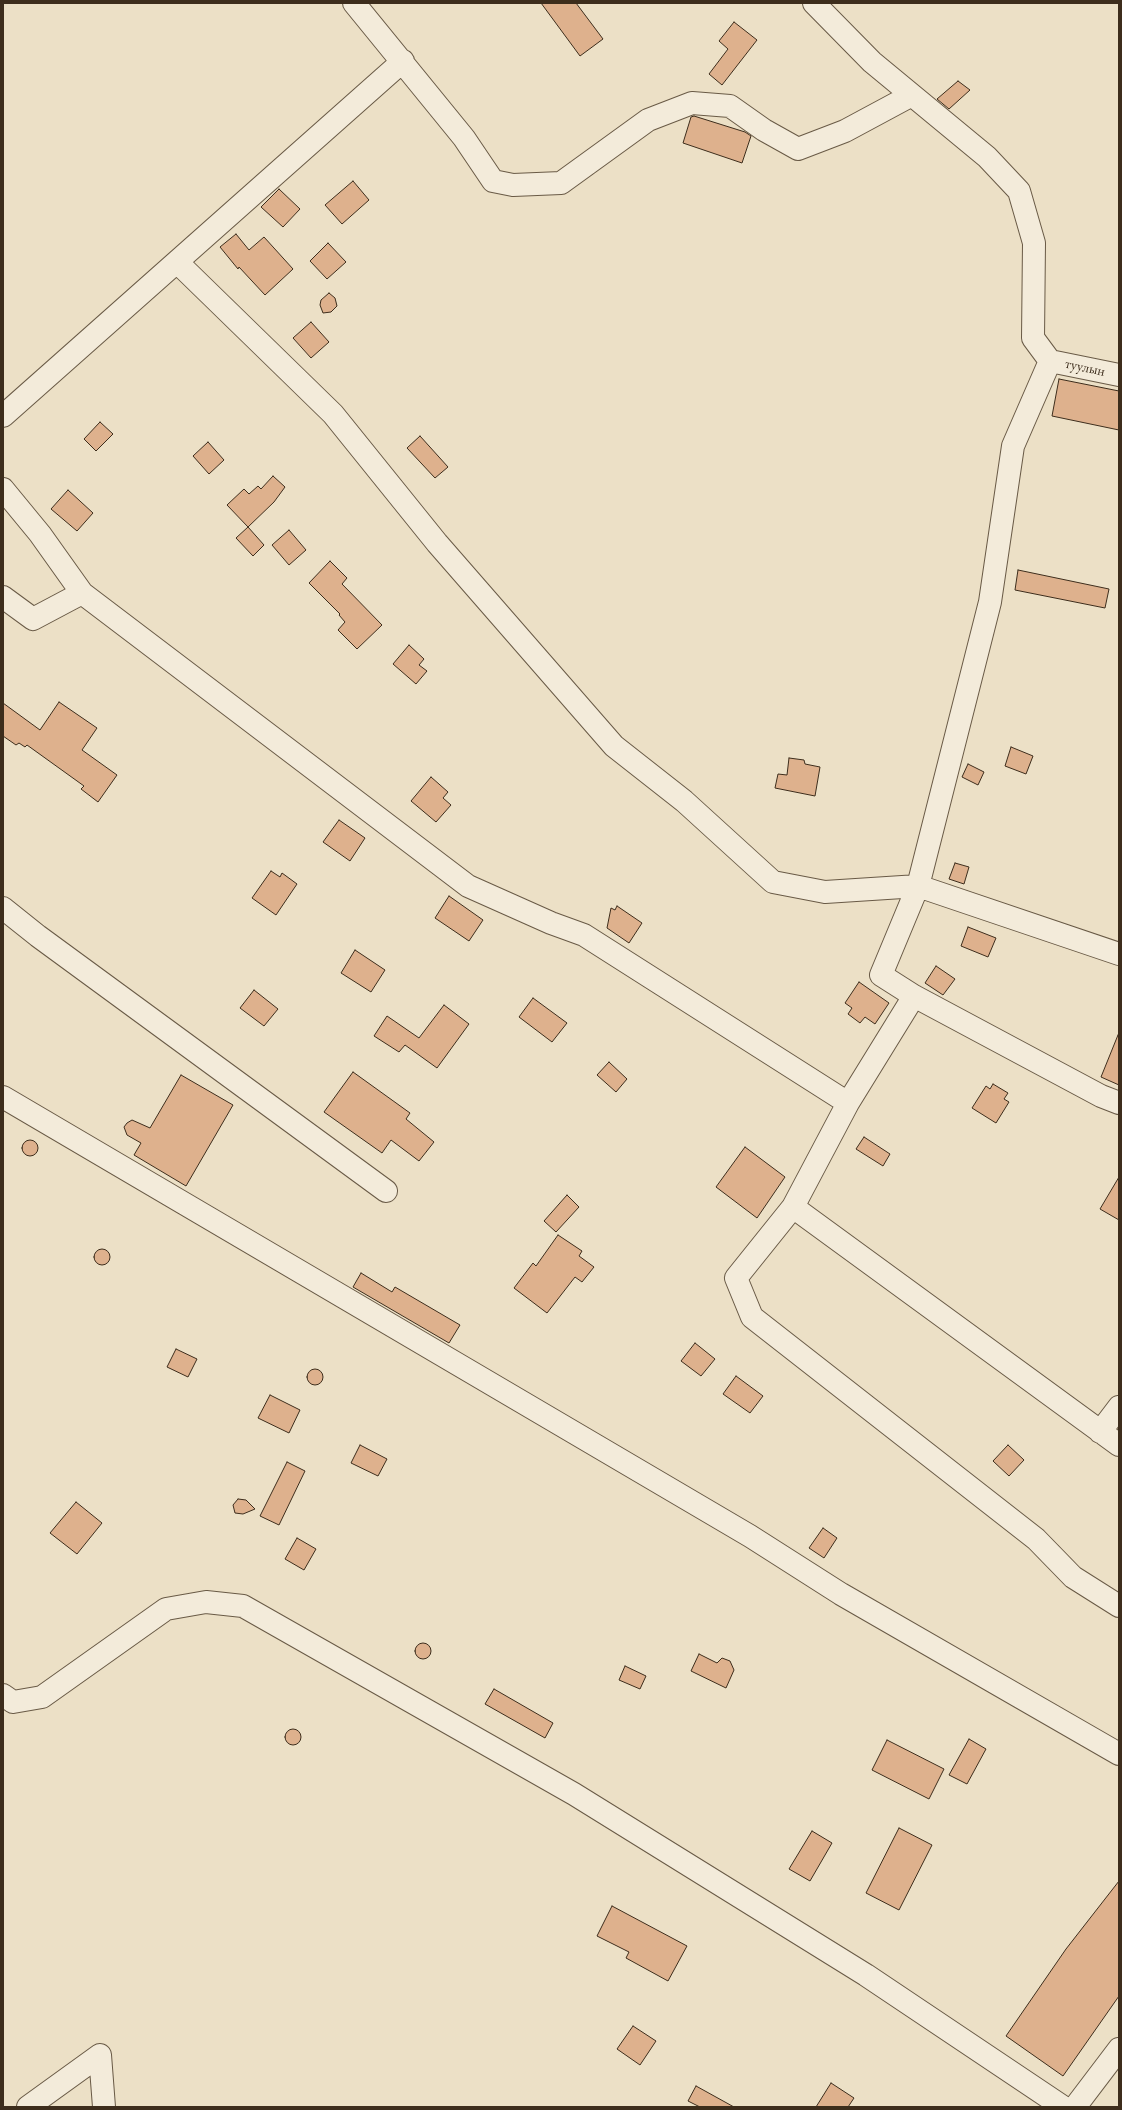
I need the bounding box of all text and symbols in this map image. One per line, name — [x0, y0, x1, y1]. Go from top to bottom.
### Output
street label: туулын — [1064, 356, 1106, 380]

